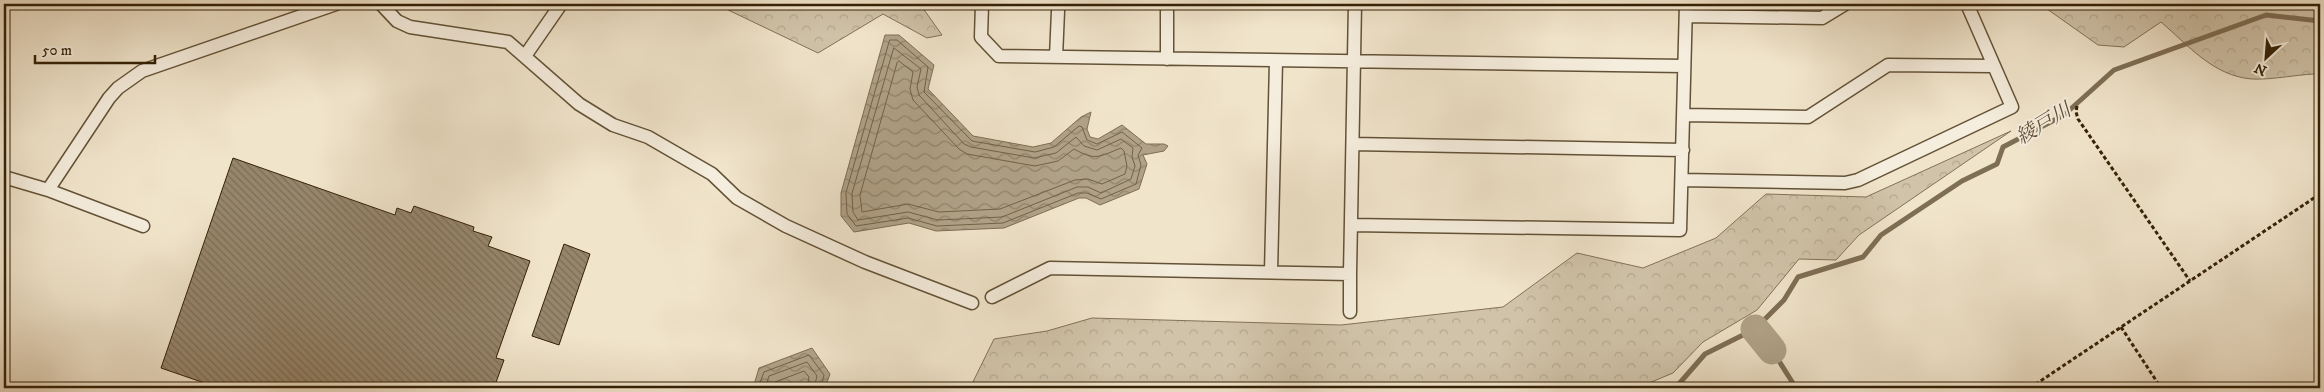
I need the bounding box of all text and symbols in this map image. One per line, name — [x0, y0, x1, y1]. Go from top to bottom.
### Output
scale bar — [35, 32, 155, 64]
north arrow — [2242, 32, 2292, 82]
text: 50 m — [42, 41, 72, 60]
text: N — [2251, 58, 2270, 79]
water label: 綾戸川 — [2012, 97, 2078, 150]

